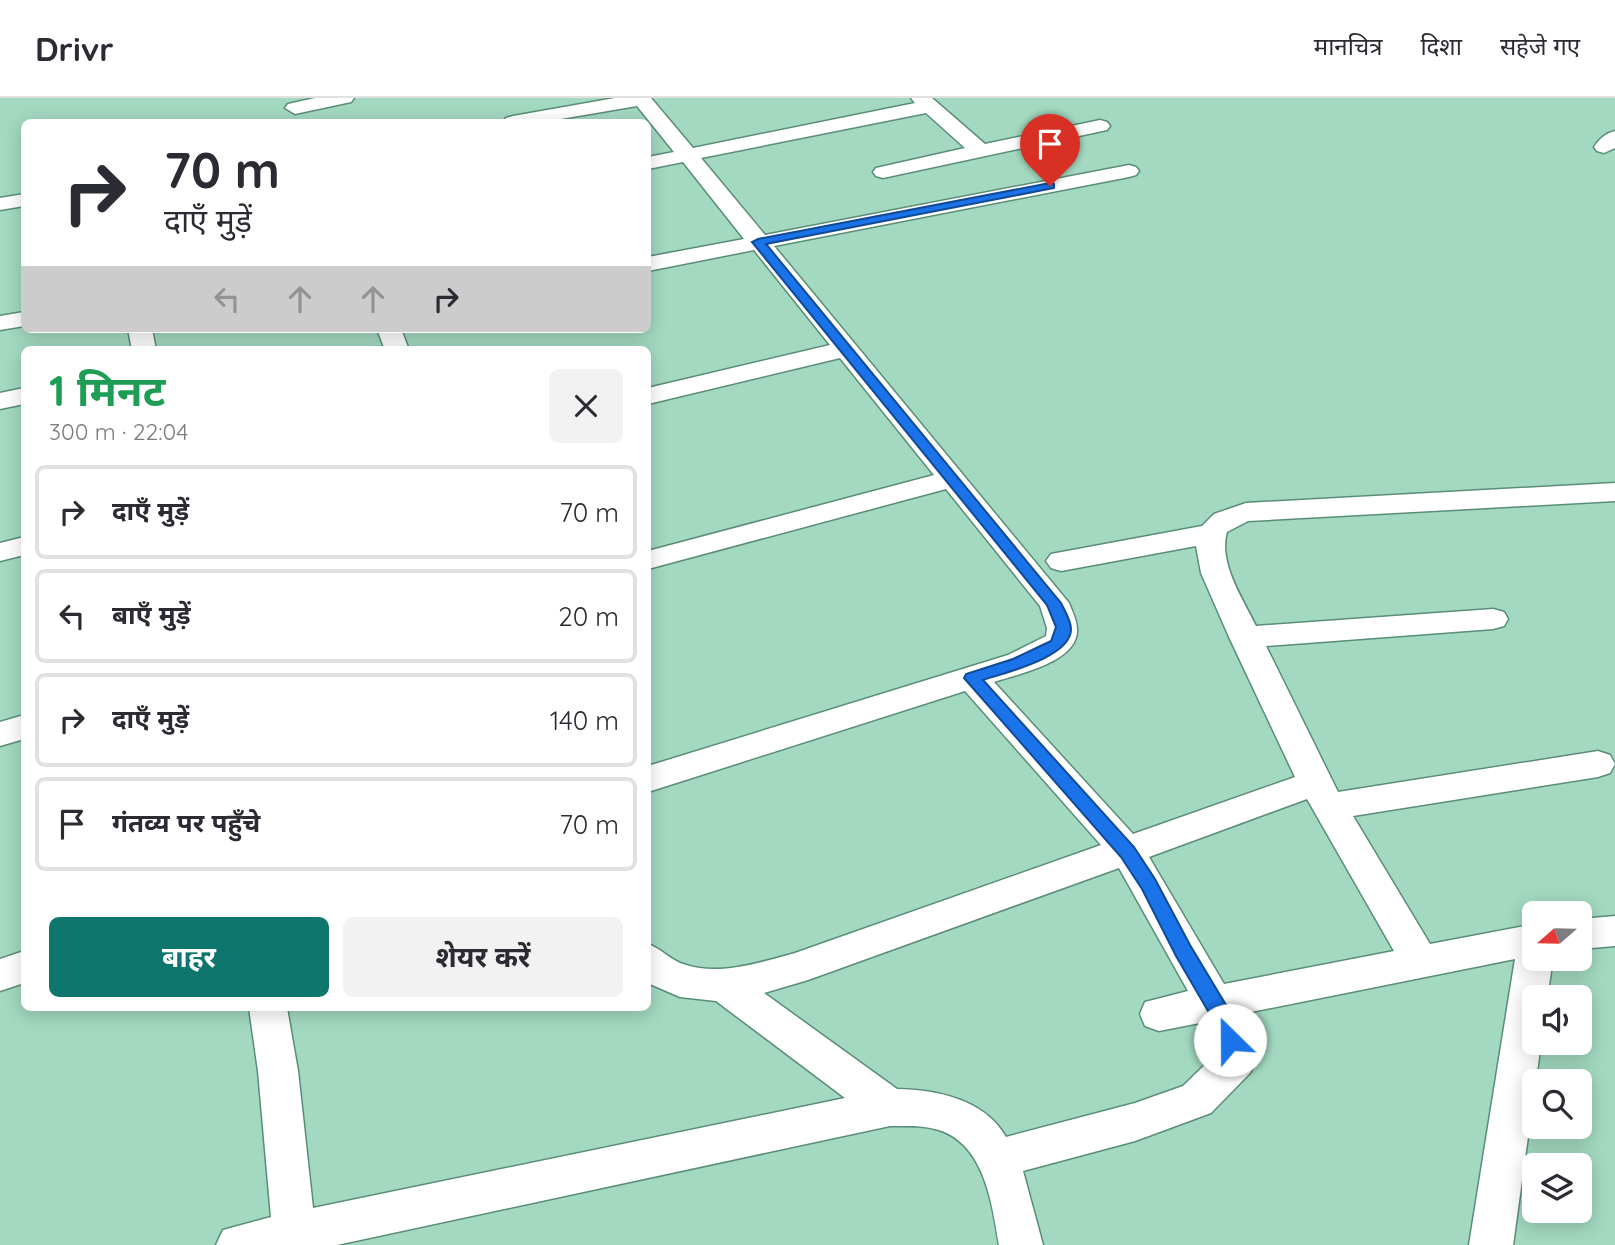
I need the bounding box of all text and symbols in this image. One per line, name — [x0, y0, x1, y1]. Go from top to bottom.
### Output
text: Drivr — [35, 28, 114, 69]
text: मानचित्र — [1314, 31, 1382, 61]
text: दिशा — [1420, 31, 1462, 61]
text: सहेजे गए — [1500, 31, 1580, 61]
pin — [1020, 114, 1080, 186]
icon: arrive — [1031, 125, 1069, 163]
text: 70 m — [164, 139, 280, 200]
icon: right — [49, 147, 140, 238]
text: दाएँ मुड़ें — [164, 200, 252, 240]
icon: left — [208, 280, 246, 318]
icon: ahead — [281, 280, 319, 318]
icon: ahead — [354, 280, 392, 318]
icon: right — [427, 280, 465, 318]
text: 1 मिनट — [49, 364, 165, 417]
button: close — [549, 369, 623, 443]
text: 300 m · 22:04 — [49, 417, 188, 446]
icon: right — [53, 493, 91, 531]
text: दाएँ मुड़ें — [112, 494, 189, 527]
text: 70 m — [559, 496, 619, 529]
icon: left — [53, 597, 91, 635]
text: बाएँ मुड़ें — [112, 598, 191, 631]
text: 20 m — [558, 600, 619, 633]
icon: right — [53, 701, 91, 739]
text: दाएँ मुड़ें — [112, 702, 189, 735]
text: 140 m — [550, 704, 619, 737]
icon: arrive — [53, 805, 91, 843]
text: गंतव्य पर पहुँचे — [112, 806, 260, 839]
text: 70 m — [559, 808, 619, 841]
north arrow — [1522, 901, 1592, 971]
map controls — [1522, 901, 1592, 1223]
button: बाहर — [49, 917, 329, 997]
button: शेयर करें — [343, 917, 623, 997]
button: sound — [1522, 985, 1592, 1055]
position arrow — [1193, 1003, 1267, 1077]
button: search — [1522, 1069, 1592, 1139]
button: layers — [1522, 1153, 1592, 1223]

